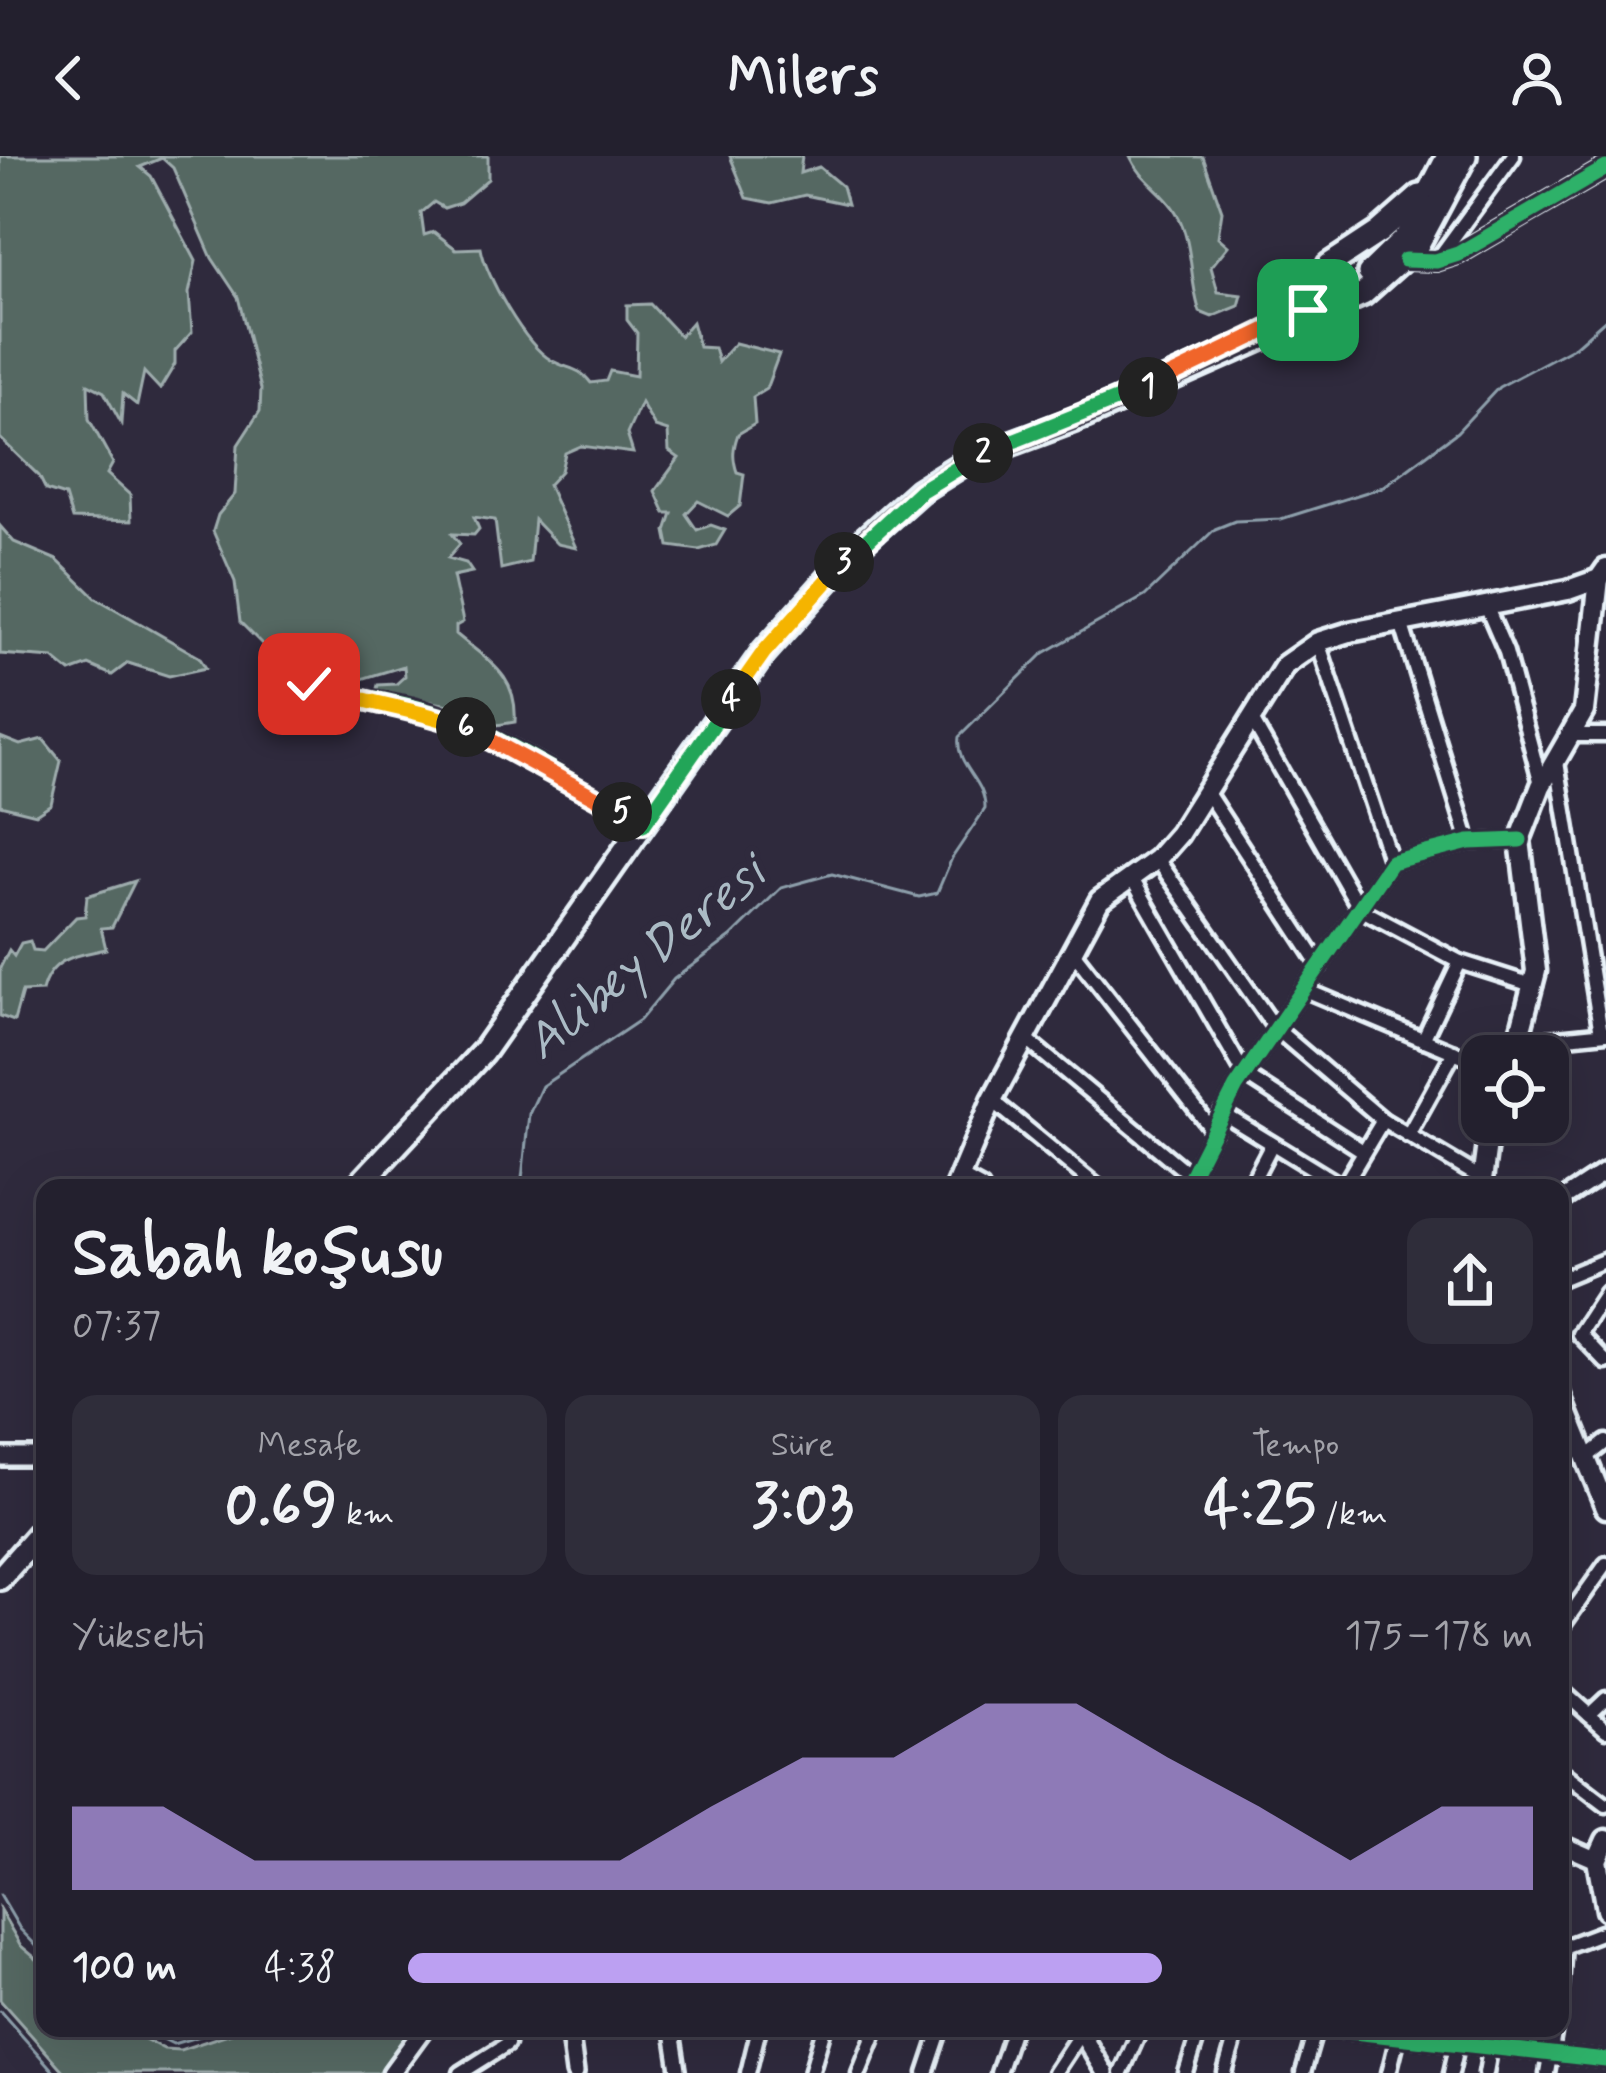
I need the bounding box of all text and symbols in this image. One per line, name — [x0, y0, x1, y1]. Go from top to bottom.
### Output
text: Milers — [728, 43, 878, 114]
icon: back — [36, 45, 102, 111]
icon: person — [1504, 45, 1570, 111]
pin — [1257, 259, 1359, 361]
icon: arrive — [1275, 277, 1341, 343]
pin: 1 — [1118, 357, 1178, 417]
text: 1 — [1141, 365, 1155, 409]
pin: 2 — [953, 423, 1013, 483]
text: 2 — [975, 431, 991, 475]
pin: 3 — [814, 532, 874, 592]
text: 3 — [837, 540, 851, 584]
pin — [258, 633, 360, 735]
icon: check — [276, 651, 342, 717]
pin: 4 — [701, 669, 761, 729]
text: 4 — [721, 677, 741, 721]
pin: 6 — [436, 697, 496, 757]
text: 6 — [458, 705, 474, 749]
pin: 5 — [592, 782, 652, 842]
text: 5 — [612, 790, 632, 834]
water label: Alibey Deresi — [512, 838, 785, 1076]
map controls — [1461, 1035, 1569, 1143]
button: locate — [1461, 1035, 1569, 1143]
text: Sabah koşusu — [72, 1213, 443, 1299]
button: share — [1407, 1218, 1533, 1344]
text: 07:37 — [72, 1301, 161, 1352]
text: Mesafe — [258, 1424, 361, 1468]
text: Süre — [771, 1424, 834, 1468]
text: Tempo — [1252, 1424, 1339, 1468]
text: 0.69 — [225, 1468, 337, 1547]
text: 3:03 — [751, 1468, 854, 1547]
text: 4:25 — [1204, 1468, 1316, 1547]
text: km — [337, 1493, 394, 1537]
text: /km — [1316, 1493, 1387, 1537]
text: Yükselti — [72, 1611, 204, 1662]
text: 175–178 m — [1345, 1611, 1533, 1662]
text: 100 m — [72, 1943, 177, 1994]
text: 4:38 — [264, 1943, 336, 1994]

